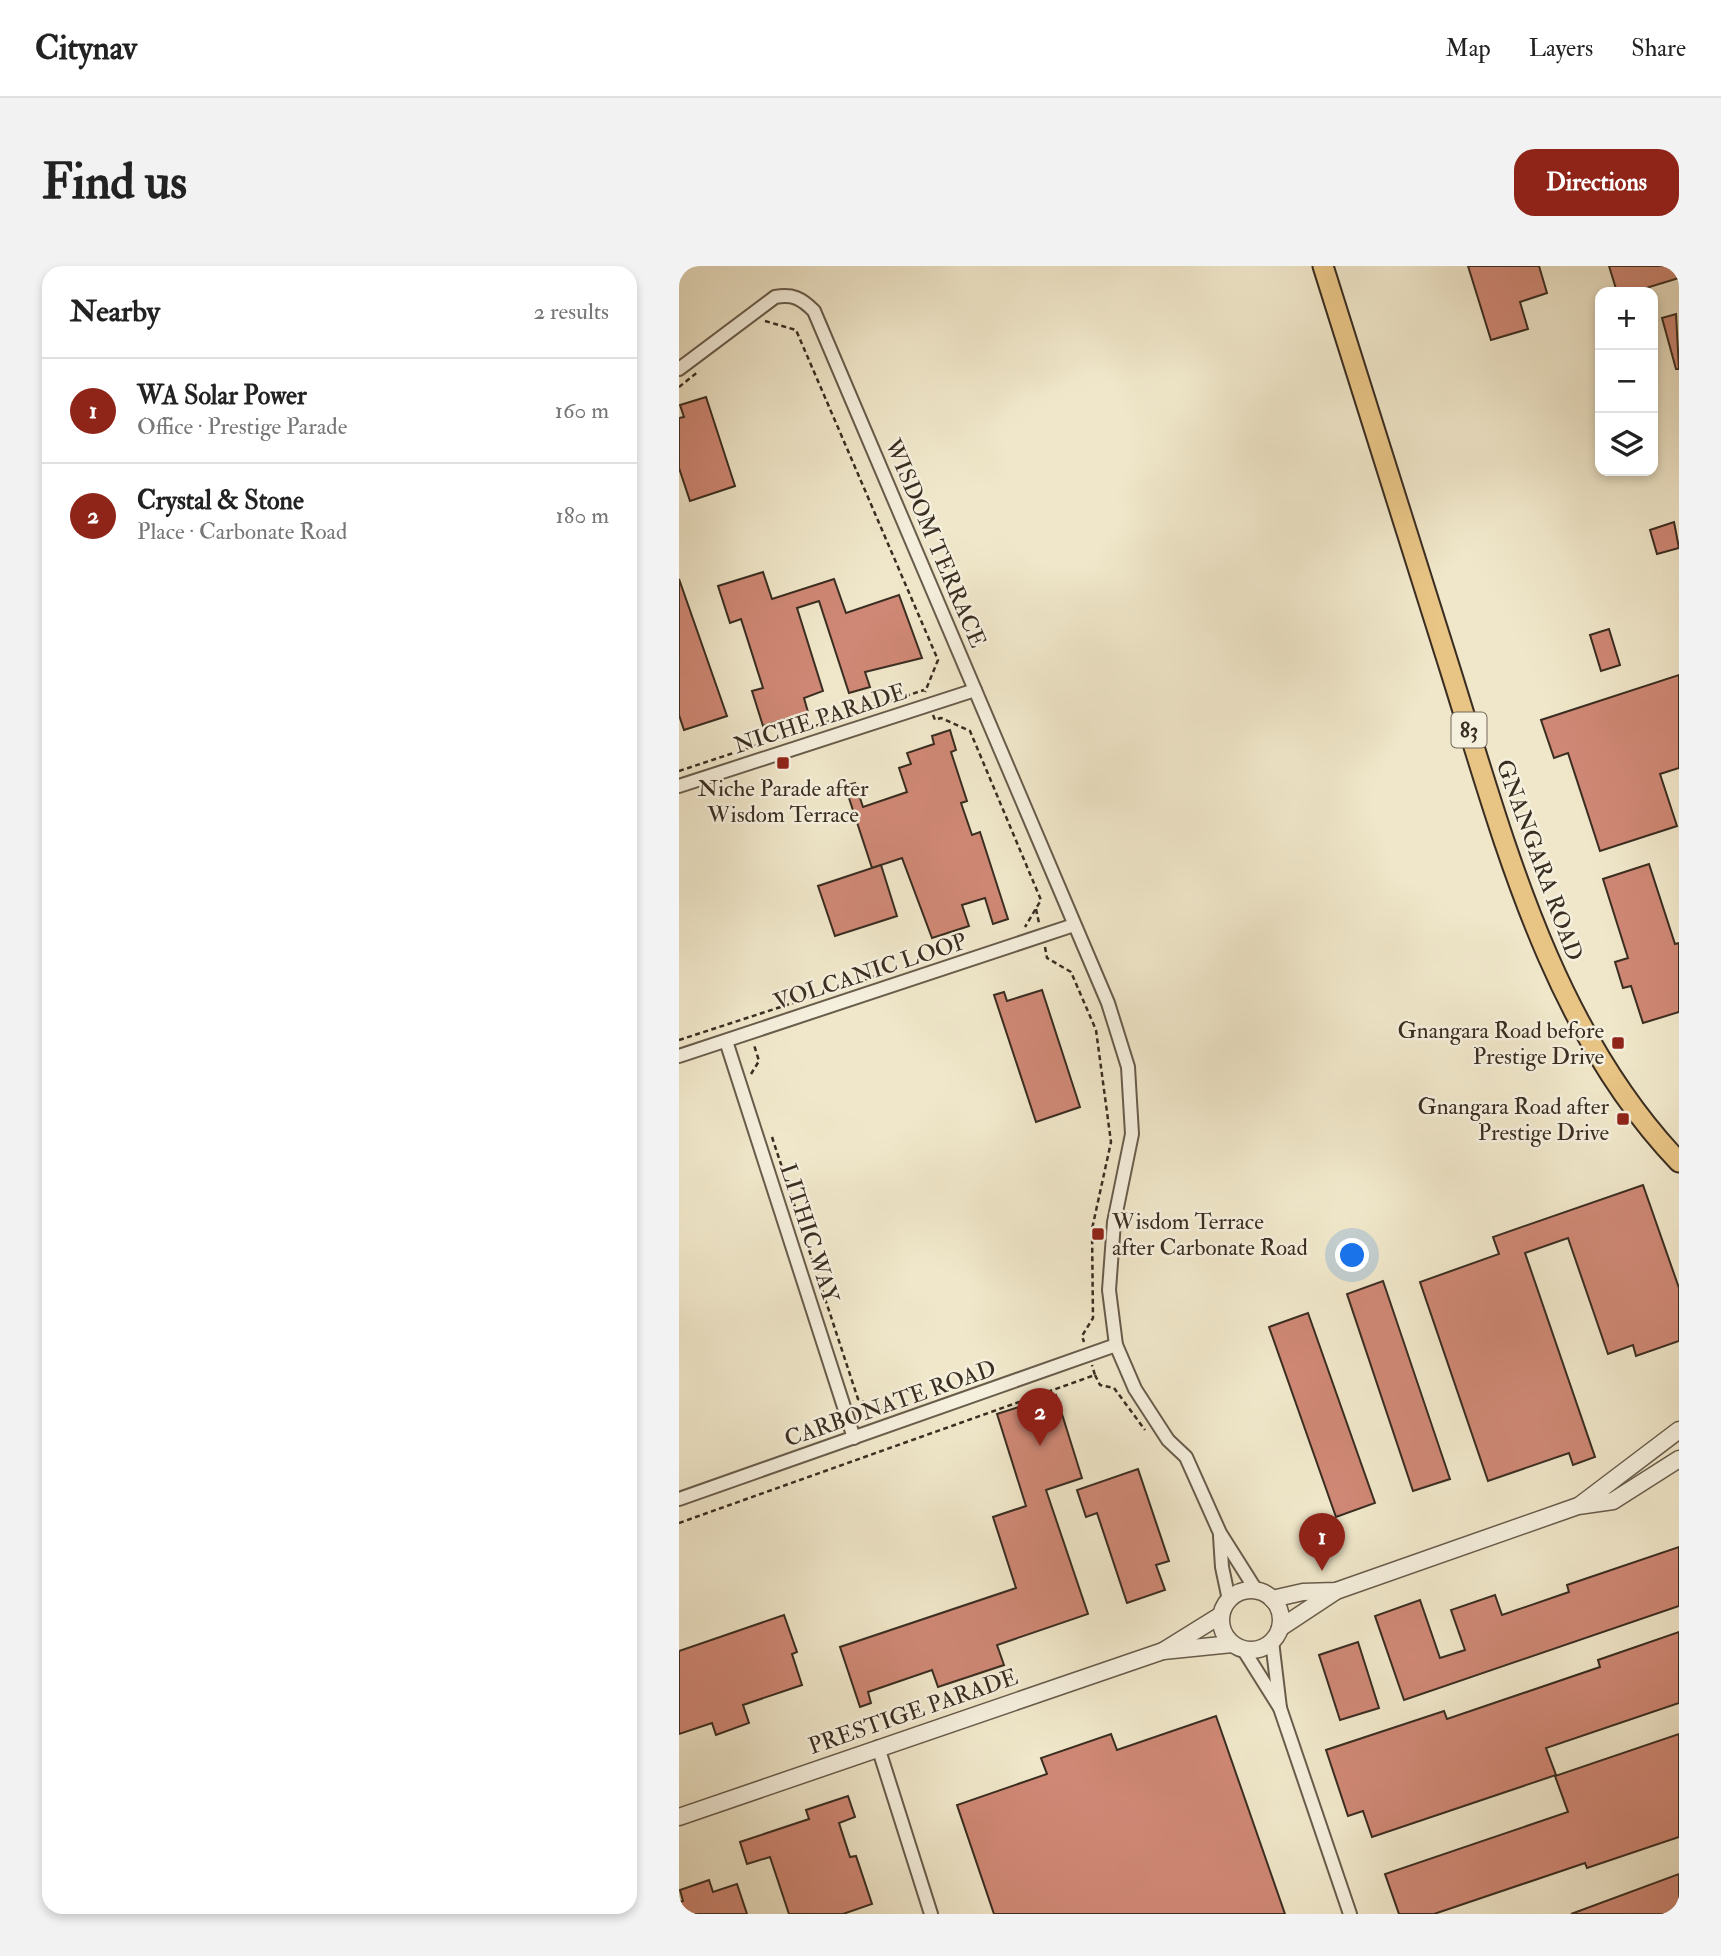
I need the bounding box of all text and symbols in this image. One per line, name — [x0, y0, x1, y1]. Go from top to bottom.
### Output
text: Citynav — [35, 28, 137, 69]
text: Map — [1446, 33, 1491, 64]
text: Layers — [1529, 33, 1593, 64]
text: Share — [1631, 33, 1686, 64]
button: Directions — [1514, 149, 1679, 216]
text: Find us — [42, 152, 187, 213]
map controls — [1595, 287, 1658, 476]
button: + — [1595, 287, 1658, 350]
text: Nearby — [70, 293, 160, 330]
text: 2 results — [534, 297, 609, 326]
button: − — [1595, 350, 1658, 413]
text: WA Solar Power — [137, 380, 307, 412]
text: 1 — [89, 396, 97, 425]
text: 160 m — [555, 396, 609, 425]
text: Office · Prestige Parade — [137, 412, 347, 441]
button: layers — [1595, 413, 1658, 476]
street label: WISDOM TERRACE — [878, 433, 993, 652]
text: Crystal & Stone — [137, 485, 304, 517]
text: 2 — [87, 501, 99, 530]
text: 180 m — [556, 501, 609, 530]
text: Place · Carbonate Road — [137, 517, 347, 546]
street label: NICHE PARADE — [730, 677, 910, 760]
road number: 83 — [1451, 713, 1487, 748]
marker: Niche Parade after Wisdom Terrace — [775, 755, 791, 771]
street label: GNANGARA ROAD — [1490, 756, 1589, 965]
place label: Niche Parade after Wisdom Terrace — [698, 774, 869, 829]
street label: VOLCANIC LOOP — [770, 927, 970, 1016]
place label: Gnangara Road before Prestige Drive — [1398, 1016, 1604, 1071]
marker: Gnangara Road before Prestige Drive — [1610, 1035, 1626, 1051]
place label: Gnangara Road after Prestige Drive — [1417, 1092, 1609, 1147]
marker: Gnangara Road after Prestige Drive — [1615, 1111, 1631, 1127]
street label: LITHIC WAY — [773, 1160, 846, 1307]
place label: Wisdom Terrace after Carbonate Road — [1111, 1207, 1308, 1262]
marker: Wisdom Terrace after Carbonate Road — [1090, 1226, 1106, 1242]
your location — [1335, 1238, 1369, 1272]
street label: CARBONATE ROAD — [781, 1354, 1000, 1453]
pin: 2 — [1017, 1388, 1063, 1446]
pin: 1 — [1299, 1513, 1345, 1571]
street label: PRESTIGE PARADE — [805, 1662, 1022, 1761]

